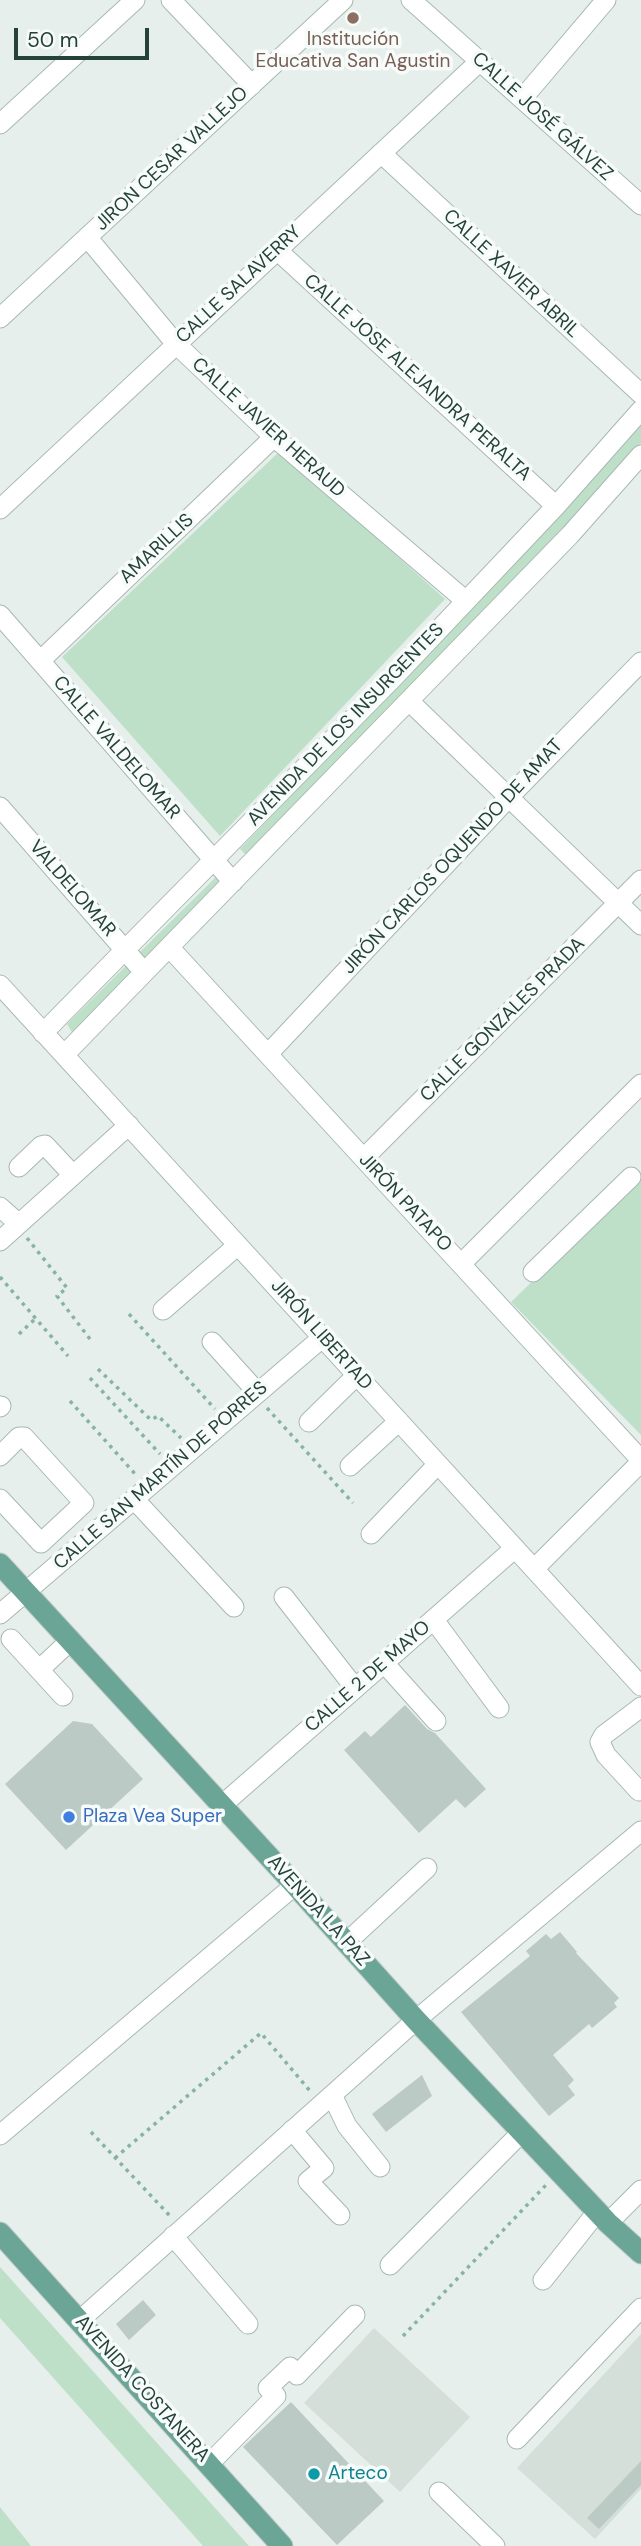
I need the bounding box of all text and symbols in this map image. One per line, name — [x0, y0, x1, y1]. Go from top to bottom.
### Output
marker: Institución Educativa San Agustin — [345, 10, 361, 26]
scale bar — [18, 14, 152, 58]
text: 50 m — [27, 26, 78, 54]
place label: Institución Educativa San Agustin — [256, 29, 450, 73]
street label: CALLE JOSÉ GÁLVEZ — [467, 48, 617, 186]
street label: JIRON CESAR VALLEJO — [91, 82, 253, 236]
street label: CALLE XAVIER ABRIL — [438, 205, 584, 343]
street label: CALLE SALAVERRY — [172, 221, 306, 349]
street label: CALLE JOSE ALEJANDRA PERALTA — [299, 270, 535, 486]
street label: CALLE JAVIER HERAUD — [187, 353, 349, 503]
street label: AMARILLIS — [115, 509, 199, 589]
street label: AVENIDA DE LOS INSURGENTES — [243, 619, 449, 831]
street label: CALLE VALDELOMAR — [48, 672, 184, 824]
street label: JIRÓN CARLOS OQUENDO DE AMAT — [338, 735, 568, 979]
street label: VALDELOMAR — [24, 836, 120, 942]
street label: CALLE GONZALES PRADA — [416, 933, 590, 1107]
street label: JIRÓN PATAPO — [354, 1149, 456, 1257]
street label: JIRÓN LIBERTAD — [265, 1275, 377, 1395]
street label: CALLE SAN MARTÍN DE PORRES — [50, 1377, 272, 1575]
street label: CALLE 2 DE MAYO — [301, 1616, 435, 1738]
place label: Plaza Vea Super — [83, 1806, 222, 1828]
marker: Plaza Vea Super — [61, 1809, 77, 1825]
street label: AVENIDA LA PAZ — [262, 1851, 374, 1971]
street label: AVENIDA COSTANERA — [70, 2311, 214, 2467]
place label: Arteco — [328, 2463, 388, 2485]
marker: Arteco — [306, 2466, 322, 2482]

